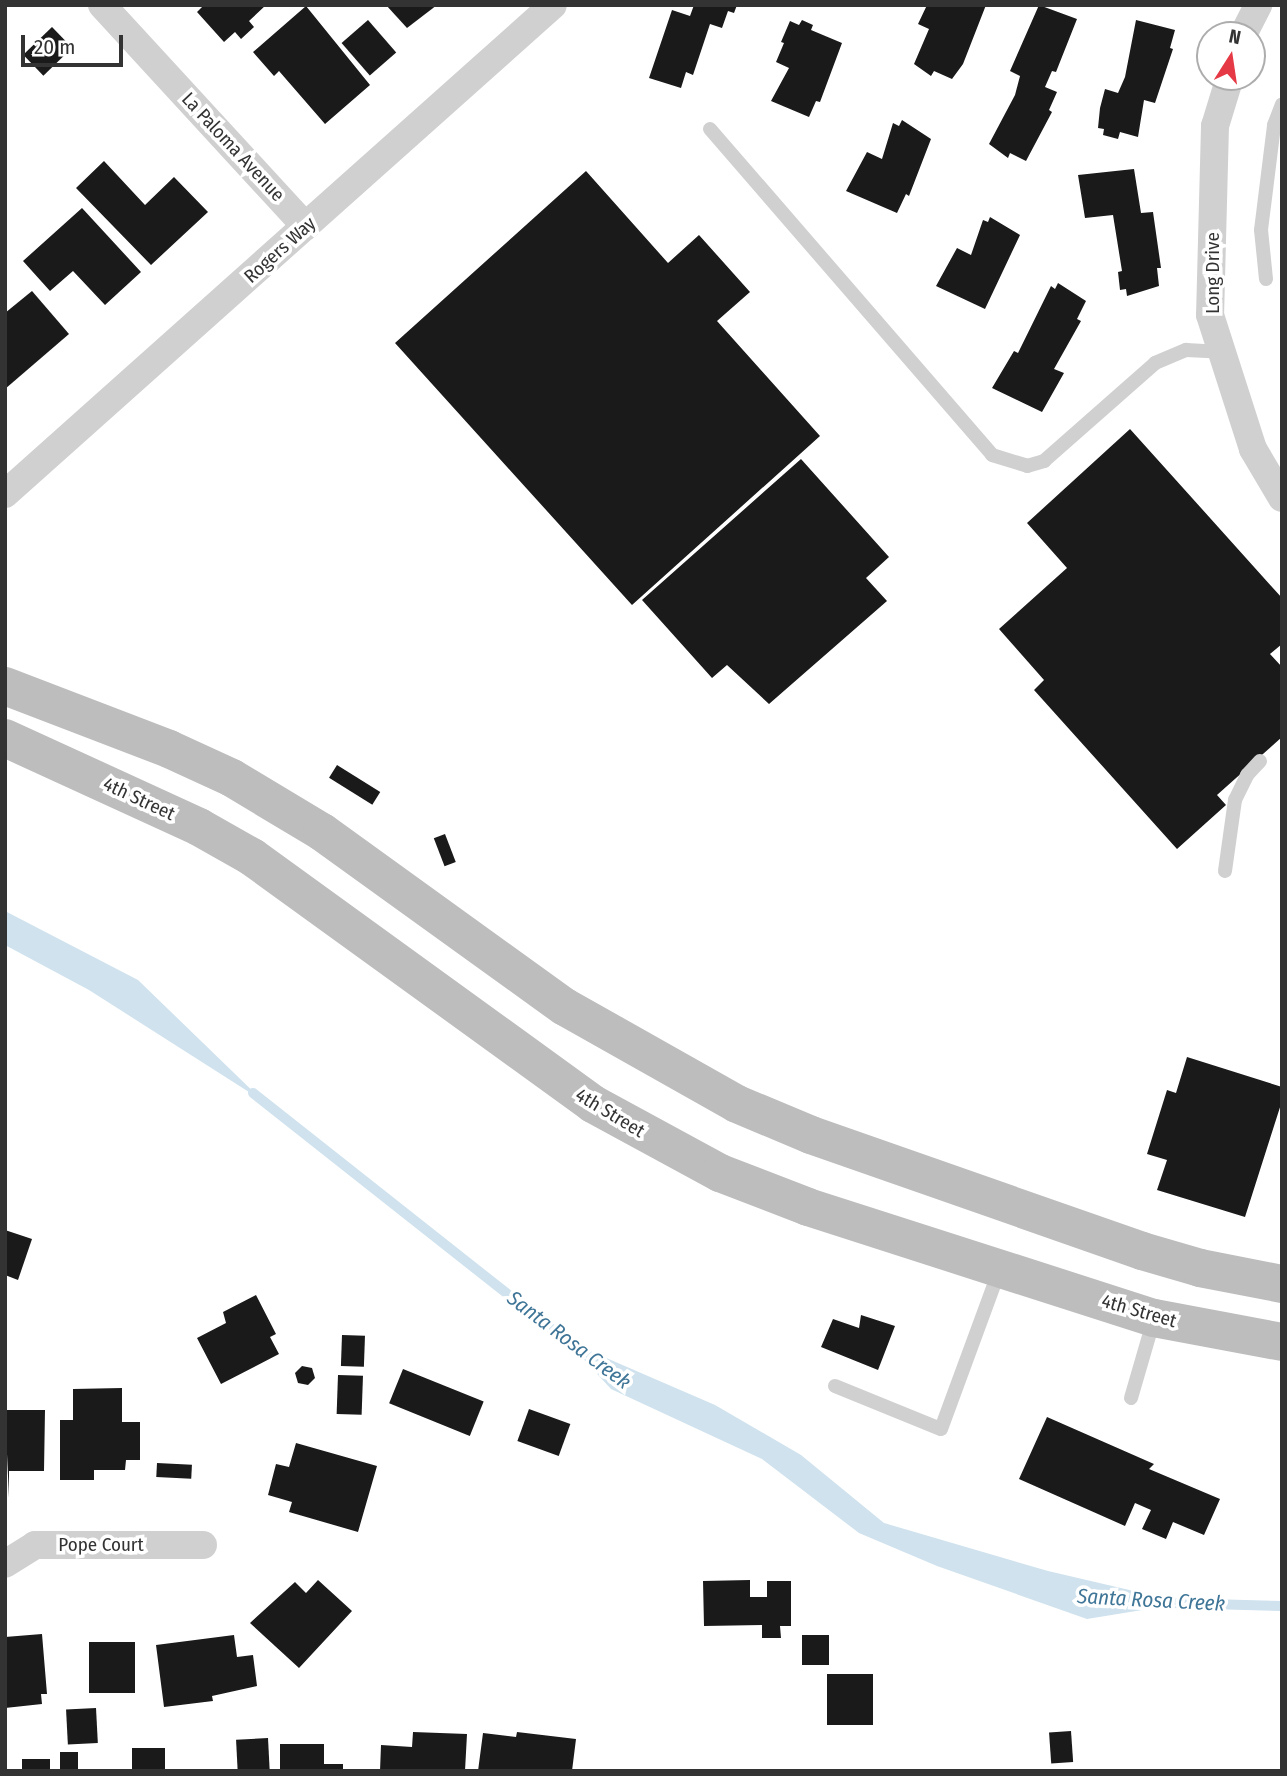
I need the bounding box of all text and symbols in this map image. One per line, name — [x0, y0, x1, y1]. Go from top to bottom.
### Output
scale bar — [24, 21, 126, 65]
north arrow — [1196, 21, 1266, 91]
text: N — [1227, 24, 1243, 49]
text: 20 m — [34, 34, 75, 60]
street label: La Paloma Avenue — [177, 88, 289, 206]
street label: Rogers Way — [240, 212, 320, 288]
street label: Long Drive — [1202, 232, 1224, 314]
street label: 4th Street — [99, 772, 179, 826]
street label: 4th Street — [571, 1084, 649, 1142]
water label: Santa Rosa Creek — [502, 1285, 636, 1395]
street label: 4th Street — [1099, 1289, 1179, 1333]
street label: Pope Court — [58, 1534, 144, 1556]
water label: Santa Rosa Creek — [1076, 1584, 1226, 1616]

